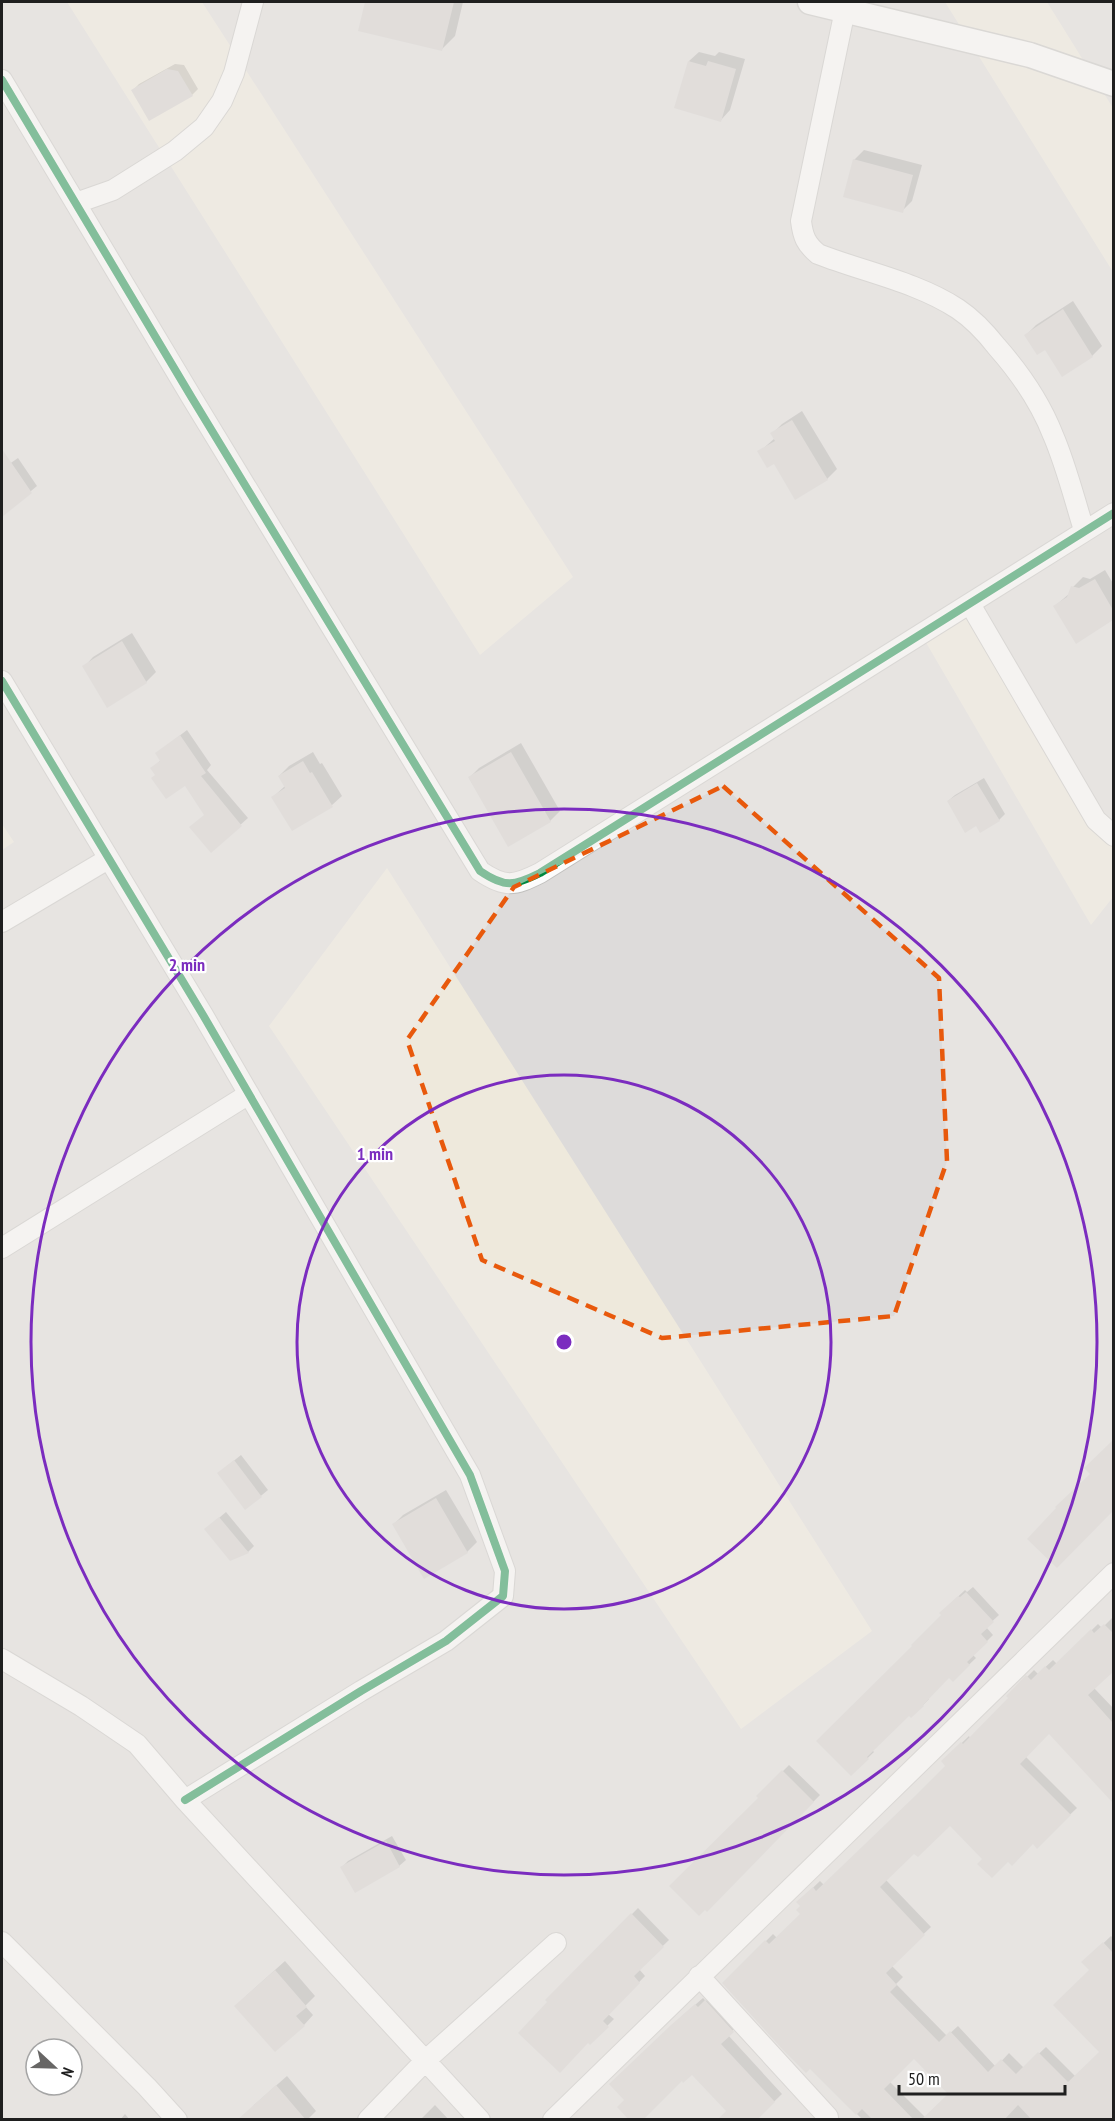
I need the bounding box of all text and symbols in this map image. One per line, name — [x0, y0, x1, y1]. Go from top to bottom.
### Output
text: 2 min — [169, 953, 205, 976]
text: 1 min — [357, 1142, 393, 1165]
centre of rings — [554, 1332, 574, 1352]
north arrow — [24, 2037, 84, 2097]
scale bar — [899, 2058, 1066, 2096]
text: N — [57, 2065, 79, 2080]
text: 50 m — [908, 2067, 940, 2090]

